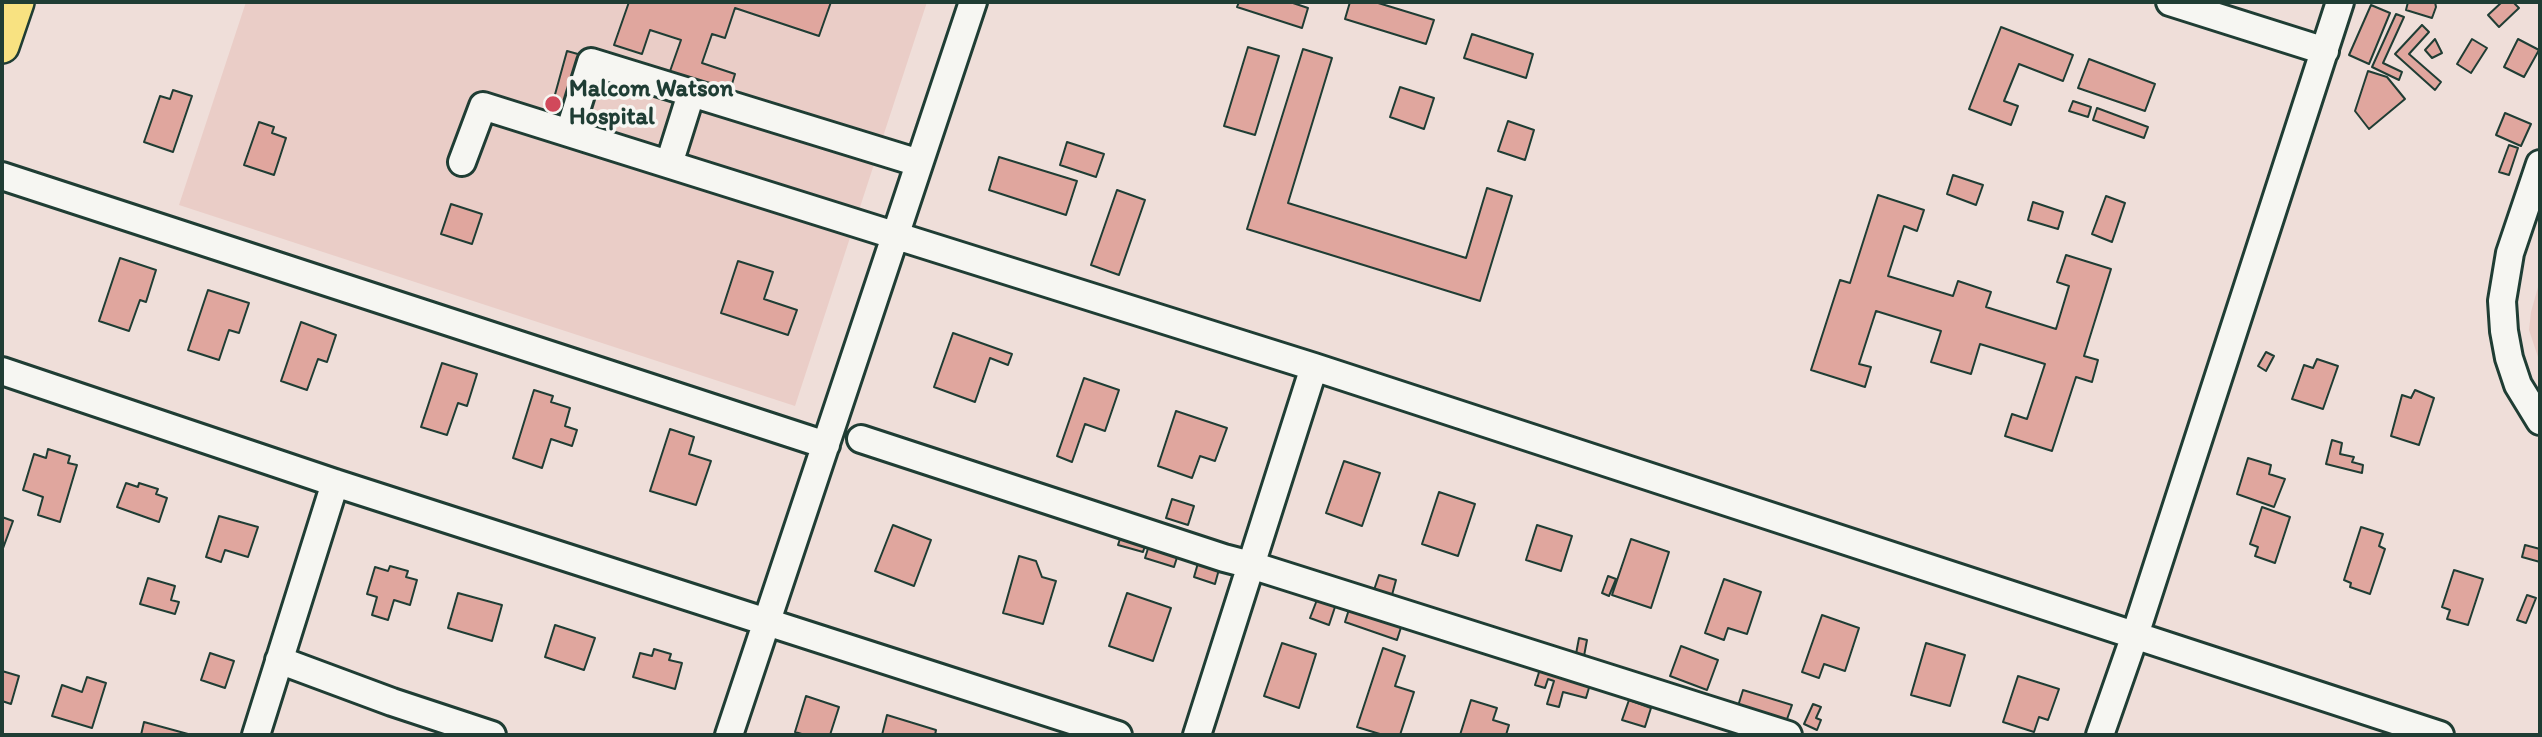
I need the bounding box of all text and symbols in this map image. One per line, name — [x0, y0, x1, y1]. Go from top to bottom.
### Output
place label: Malcom Watson Hospital — [569, 76, 733, 132]
marker: Malcom Watson Hospital — [543, 94, 563, 114]

